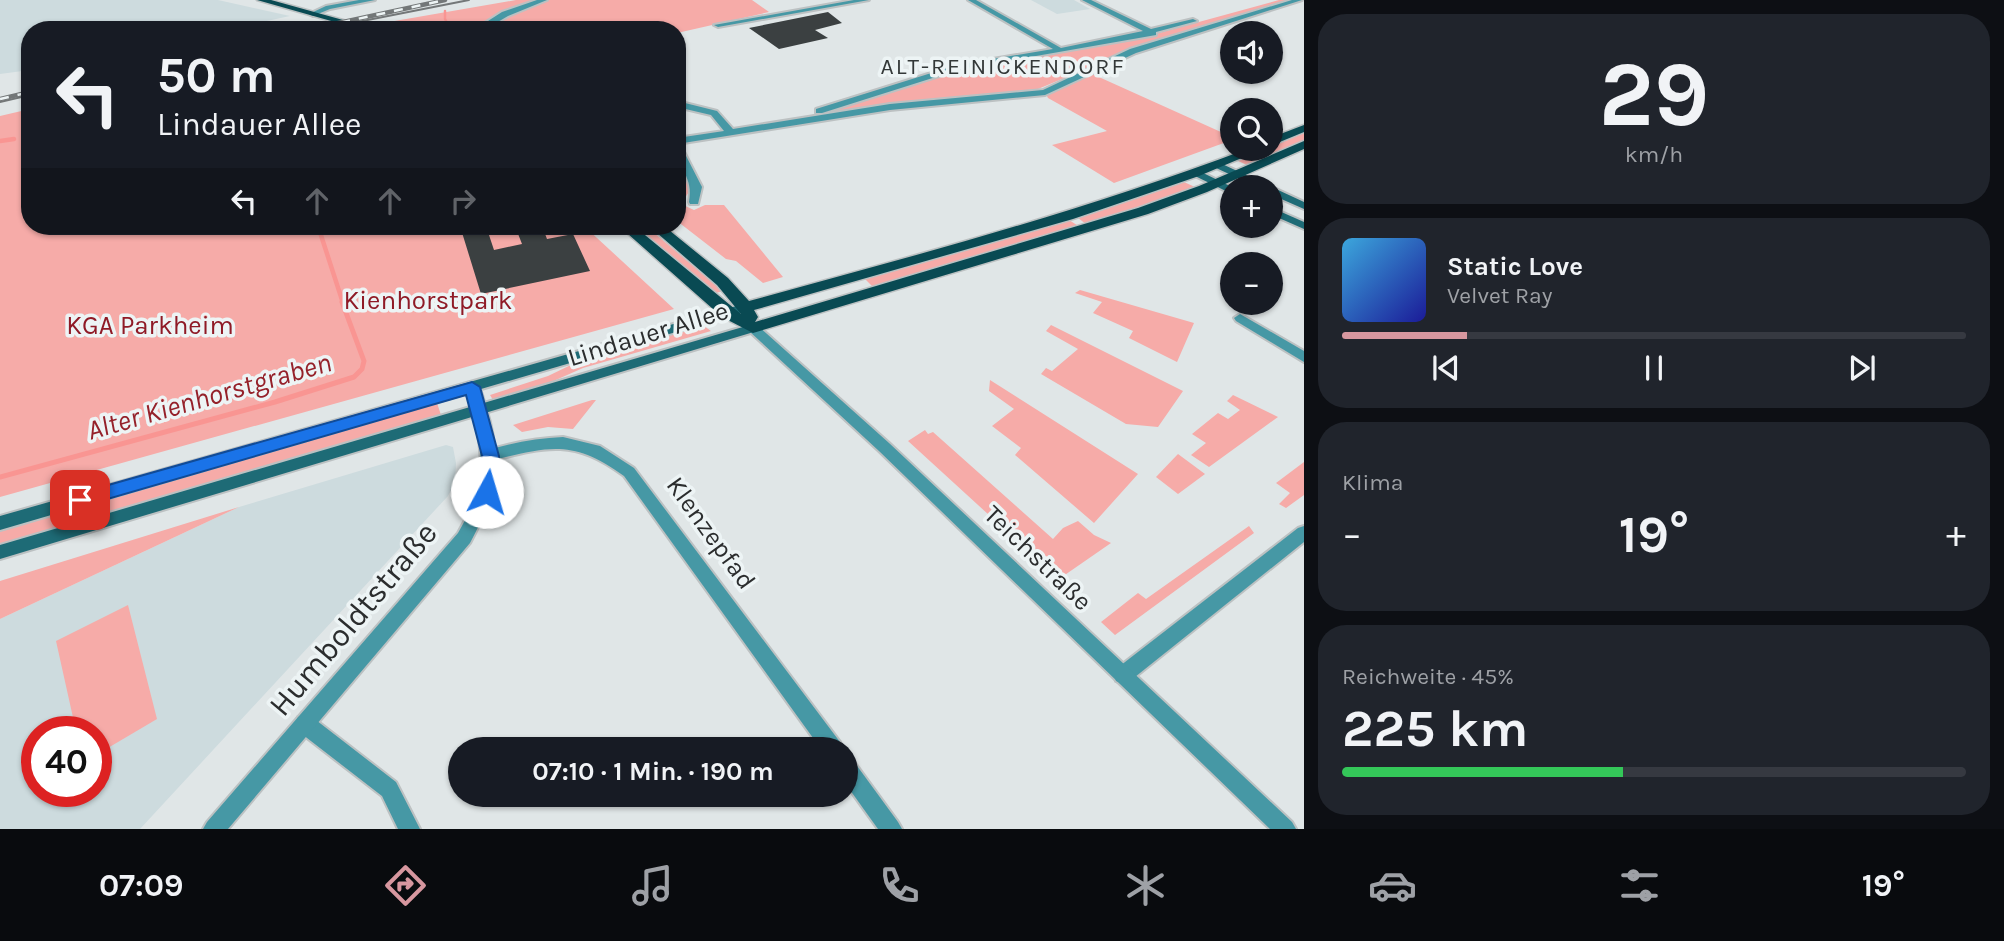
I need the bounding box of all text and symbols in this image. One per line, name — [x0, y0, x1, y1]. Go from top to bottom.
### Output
map controls — [1220, 21, 1283, 315]
button: sound — [1220, 21, 1283, 84]
text: 29 — [1599, 42, 1709, 148]
text: 50 m — [157, 47, 275, 104]
icon: left — [42, 49, 133, 140]
district label: ALT-REINICKENDORF — [881, 53, 1125, 80]
button: search — [1220, 98, 1283, 161]
text: Lindauer Allee — [157, 106, 362, 143]
text: km/h — [1625, 141, 1683, 168]
button: + — [1220, 175, 1283, 238]
icon: left — [225, 182, 263, 220]
icon: ahead — [298, 182, 336, 220]
icon: ahead — [371, 182, 409, 220]
icon: right — [444, 182, 482, 220]
text: Static Love — [1447, 251, 1583, 282]
button: − — [1220, 252, 1283, 315]
text: Velvet Ray — [1447, 282, 1552, 309]
park label: Kienhorstpark — [344, 285, 512, 316]
street label: Lindauer Allee — [564, 295, 732, 373]
park label: KGA Parkheim — [66, 310, 234, 341]
water label: Alter Kienhorstgraben — [83, 345, 335, 447]
icon: previous — [1427, 349, 1465, 387]
icon: pause — [1635, 349, 1673, 387]
icon: next — [1843, 349, 1881, 387]
position arrow — [450, 455, 524, 529]
text: Klima — [1342, 469, 1403, 496]
pin — [50, 470, 110, 530]
street label: Klenzepfad — [660, 471, 762, 595]
icon: arrive — [61, 481, 99, 519]
street label: Teichstraße — [978, 499, 1098, 617]
text: 19° — [1619, 504, 1689, 565]
text: − — [1342, 512, 1362, 557]
text: + — [1946, 512, 1966, 557]
street label: Humboldtstraße — [261, 515, 445, 723]
text: Reichweite · 45% — [1342, 663, 1514, 690]
text: 225 km — [1342, 698, 1528, 759]
speed limit sign: 40 — [21, 716, 112, 807]
text: 07:10 · 1 Min. · 190 m — [532, 756, 774, 787]
icon: directions — [381, 861, 430, 910]
icon: music — [628, 861, 677, 910]
icon: phone — [875, 861, 924, 910]
icon: climate — [1121, 861, 1170, 910]
icon: car — [1368, 861, 1417, 910]
icon: filters — [1615, 861, 1664, 910]
text: 07:09 — [99, 867, 183, 904]
text: 19° — [1862, 867, 1905, 904]

